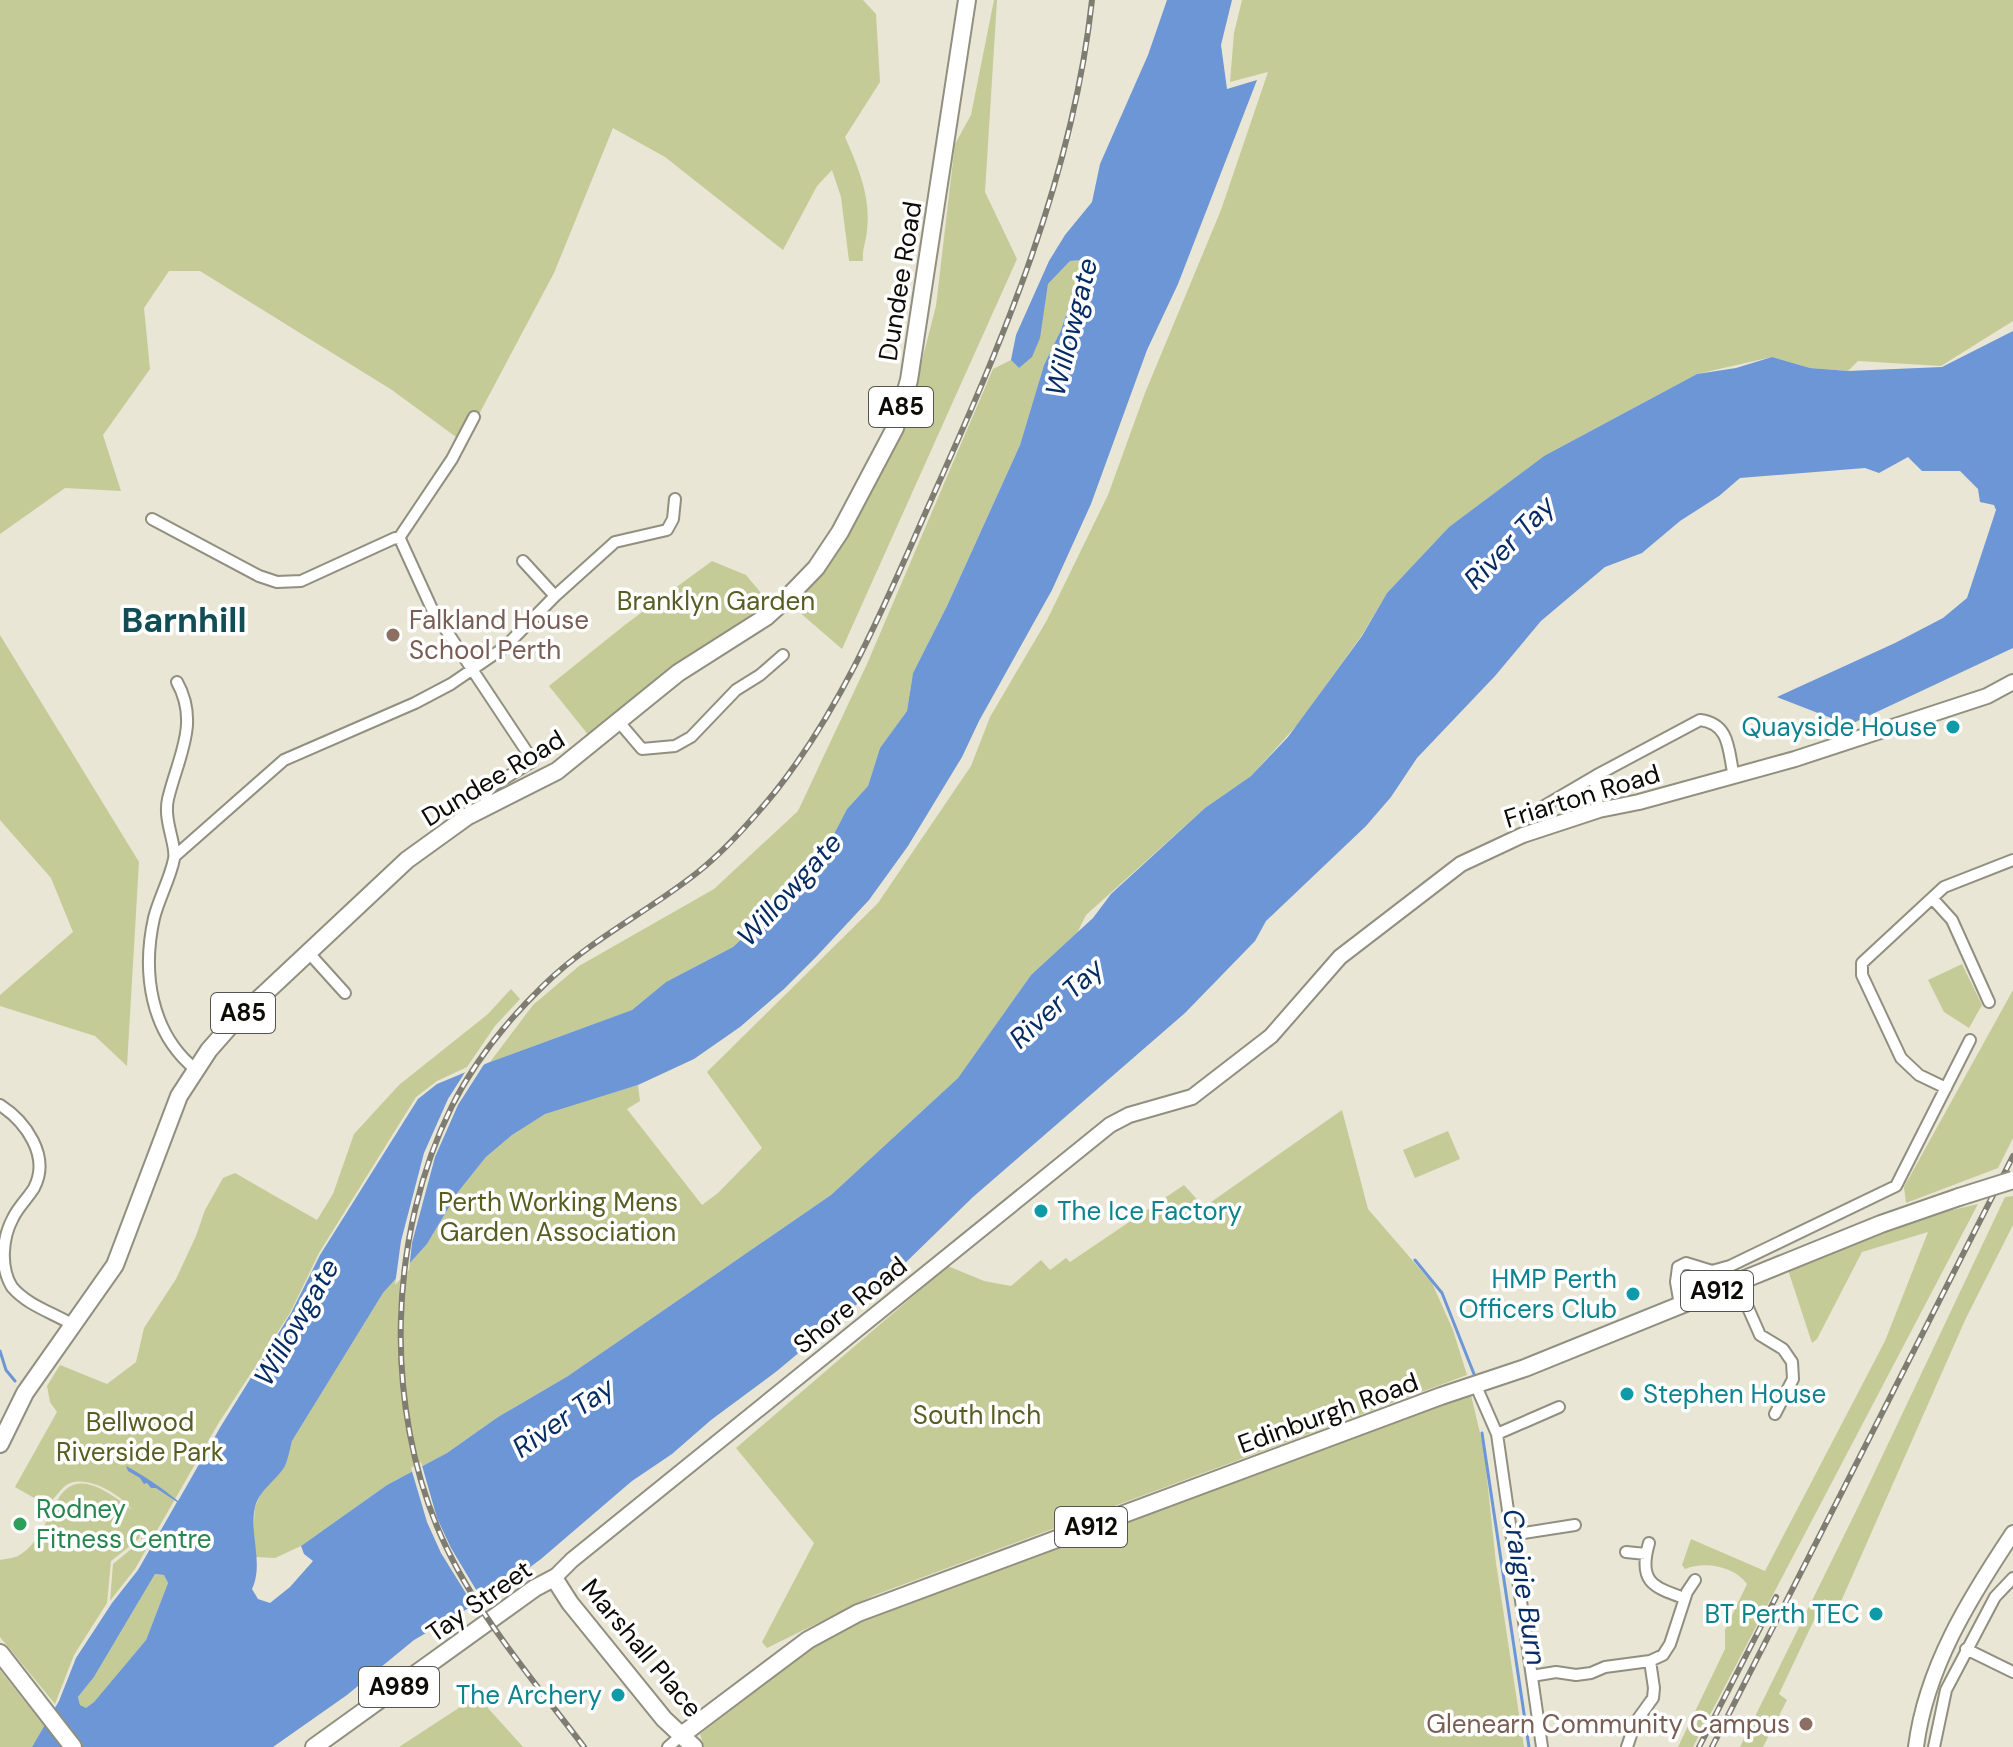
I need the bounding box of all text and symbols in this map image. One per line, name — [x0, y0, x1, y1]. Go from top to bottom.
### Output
street label: Dundee Road — [871, 199, 929, 363]
water label: Willowgate — [1037, 254, 1106, 400]
road number: A85 — [869, 387, 933, 427]
water label: River Tay — [1456, 487, 1564, 597]
park label: Branklyn Garden — [617, 584, 815, 618]
district label: Barnhill — [122, 598, 246, 643]
place label: Falkland House School Perth — [409, 603, 589, 667]
marker: Falkland House School Perth — [384, 626, 402, 644]
place label: Quayside House — [1741, 710, 1937, 744]
marker: Quayside House — [1944, 718, 1962, 736]
street label: Dundee Road — [415, 722, 571, 834]
street label: Friarton Road — [1500, 756, 1664, 836]
water label: Willowgate — [729, 825, 850, 954]
water label: River Tay — [1001, 949, 1113, 1057]
road number: A85 — [211, 993, 275, 1033]
park label: Perth Working Mens Garden Association — [438, 1185, 678, 1249]
place label: The Ice Factory — [1057, 1194, 1242, 1228]
marker: The Ice Factory — [1032, 1202, 1050, 1220]
street label: Shore Road — [786, 1249, 914, 1361]
water label: Willowgate — [245, 1252, 348, 1392]
place label: HMP Perth Officers Club — [1459, 1262, 1617, 1326]
road number: A912 — [1681, 1271, 1753, 1311]
marker: HMP Perth Officers Club — [1624, 1285, 1642, 1303]
street label: Edinburgh Road — [1233, 1365, 1423, 1461]
water label: River Tay — [505, 1368, 623, 1466]
place label: Stephen House — [1643, 1377, 1826, 1411]
marker: Stephen House — [1618, 1385, 1636, 1403]
park label: South Inch — [913, 1398, 1041, 1432]
park label: Bellwood Riverside Park — [56, 1405, 224, 1469]
place label: Rodney Fitness Centre — [36, 1492, 211, 1556]
water label: Craigie Burn — [1494, 1506, 1555, 1668]
road number: A912 — [1055, 1507, 1127, 1547]
marker: Rodney Fitness Centre — [11, 1515, 29, 1533]
street label: Tay Street — [419, 1552, 539, 1650]
street label: Marshall Place — [574, 1572, 710, 1724]
place label: BT Perth TEC — [1705, 1597, 1860, 1631]
marker: BT Perth TEC — [1867, 1605, 1885, 1623]
road number: A989 — [359, 1667, 439, 1707]
place label: The Archery — [456, 1678, 602, 1712]
marker: The Archery — [609, 1686, 627, 1704]
place label: Glenearn Community Campus — [1426, 1707, 1790, 1741]
marker: Glenearn Community Campus — [1797, 1715, 1815, 1733]

